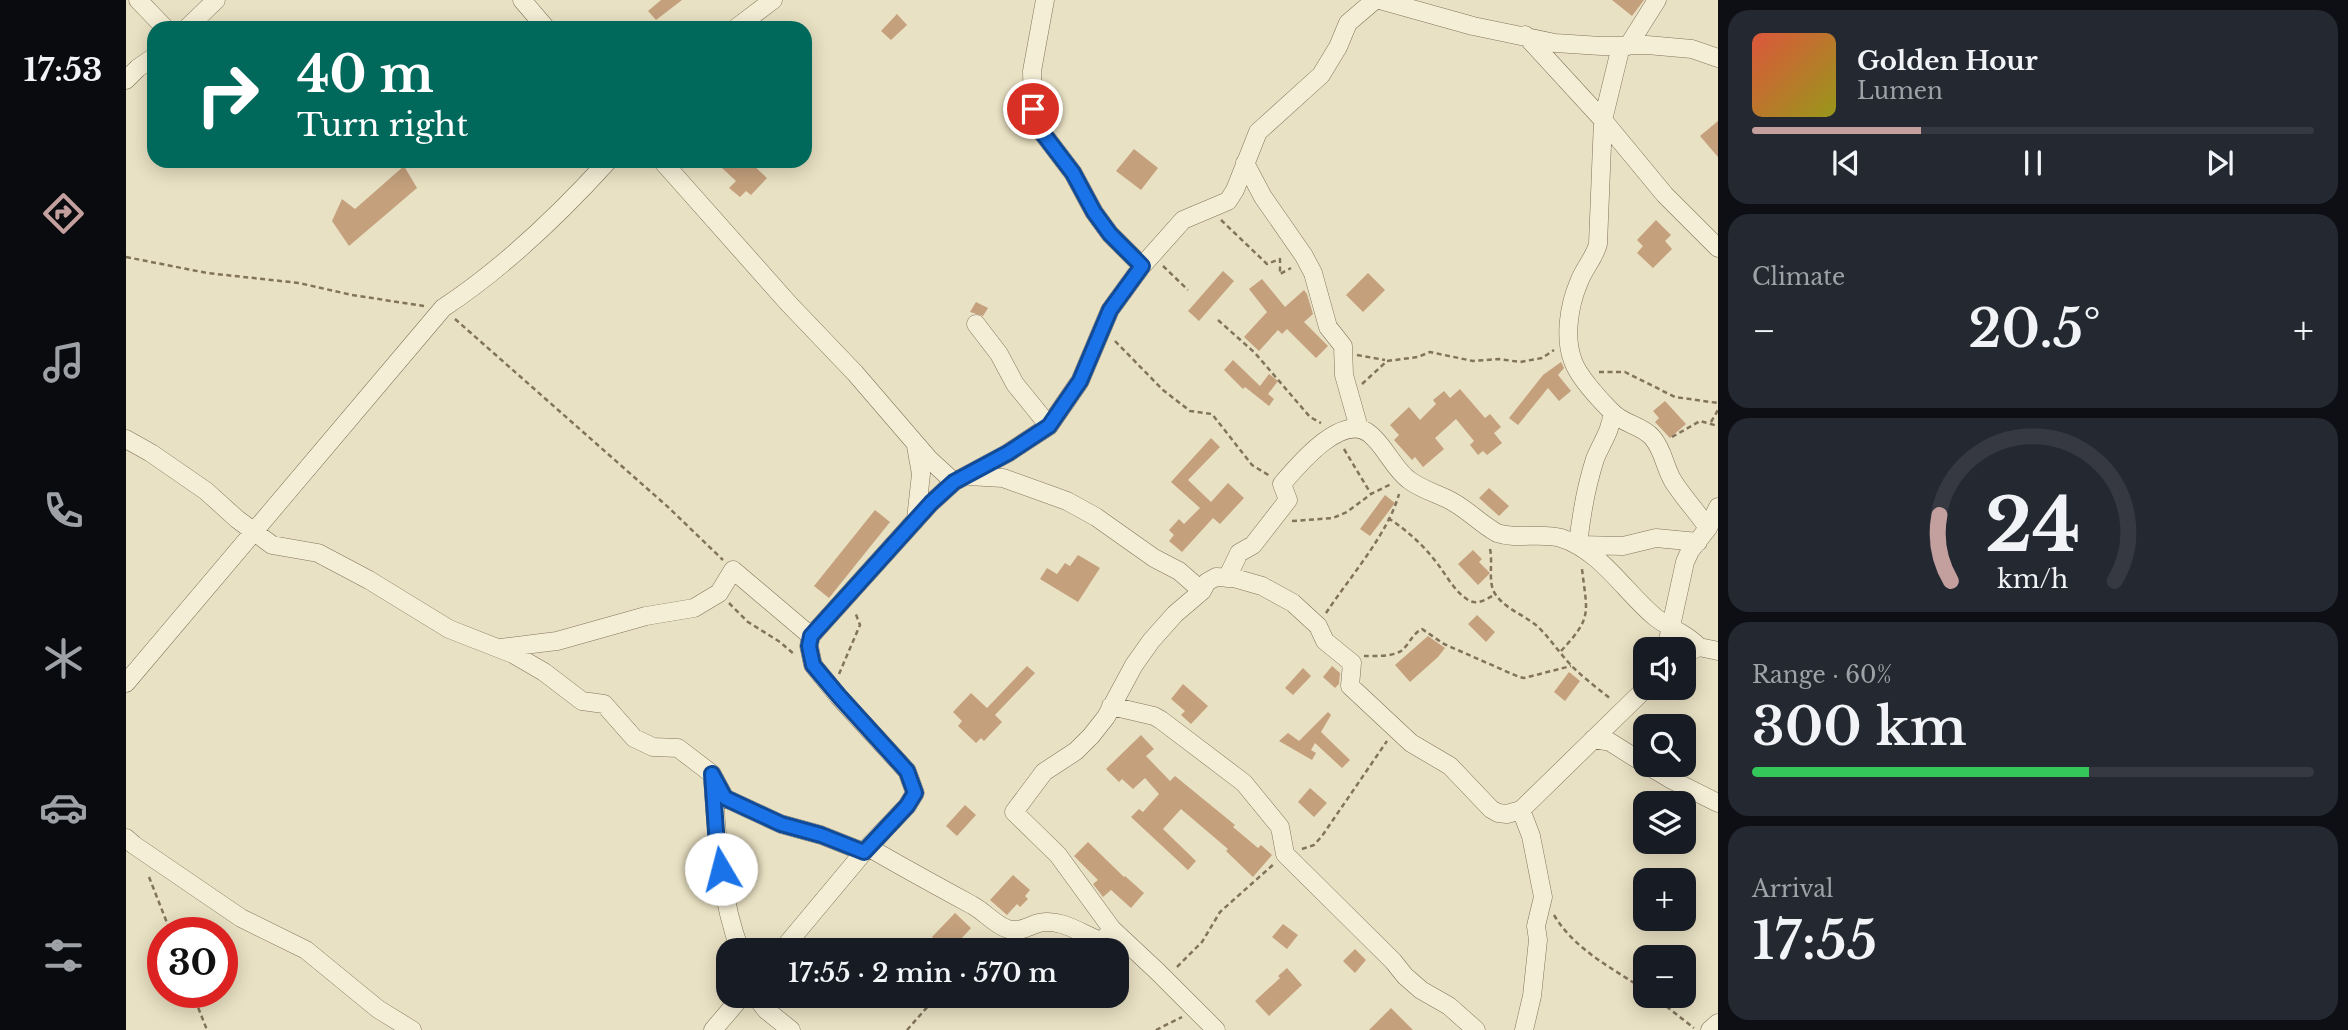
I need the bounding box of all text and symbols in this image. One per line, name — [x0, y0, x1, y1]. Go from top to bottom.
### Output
text: 40 m — [297, 44, 434, 105]
text: Golden Hour — [1857, 45, 2038, 77]
icon: right — [182, 49, 273, 140]
text: 17:53 — [24, 50, 102, 90]
text: Lumen — [1857, 77, 1943, 105]
pin — [1003, 79, 1063, 139]
icon: arrive — [1014, 90, 1052, 128]
text: Turn right — [297, 105, 468, 145]
icon: previous — [1827, 144, 1865, 182]
icon: pause — [2014, 144, 2052, 182]
icon: next — [2201, 144, 2239, 182]
icon: directions — [39, 189, 88, 238]
text: Climate — [1752, 263, 1845, 291]
text: 20.5° — [1968, 297, 2101, 361]
text: − — [1752, 307, 1776, 354]
text: + — [2293, 307, 2314, 354]
icon: music — [39, 338, 88, 387]
text: 24 — [1985, 480, 2081, 571]
icon: phone — [39, 486, 88, 535]
text: km/h — [1998, 564, 2068, 595]
icon: climate — [39, 634, 88, 683]
map controls — [1633, 637, 1696, 1008]
button: sound — [1633, 637, 1696, 700]
text: Range · 60% — [1752, 661, 1892, 689]
text: 300 km — [1752, 695, 1967, 759]
button: search — [1633, 714, 1696, 777]
icon: car — [39, 783, 88, 832]
button: layers — [1633, 791, 1696, 854]
position arrow — [684, 832, 758, 906]
button: + — [1633, 868, 1696, 931]
text: Arrival — [1752, 875, 1833, 903]
text: 17:55 — [1752, 909, 1877, 973]
speed limit sign: 30 — [147, 917, 238, 1008]
icon: filters — [39, 931, 88, 980]
button: − — [1633, 945, 1696, 1008]
text: 17:55 · 2 min · 570 m — [788, 957, 1057, 989]

